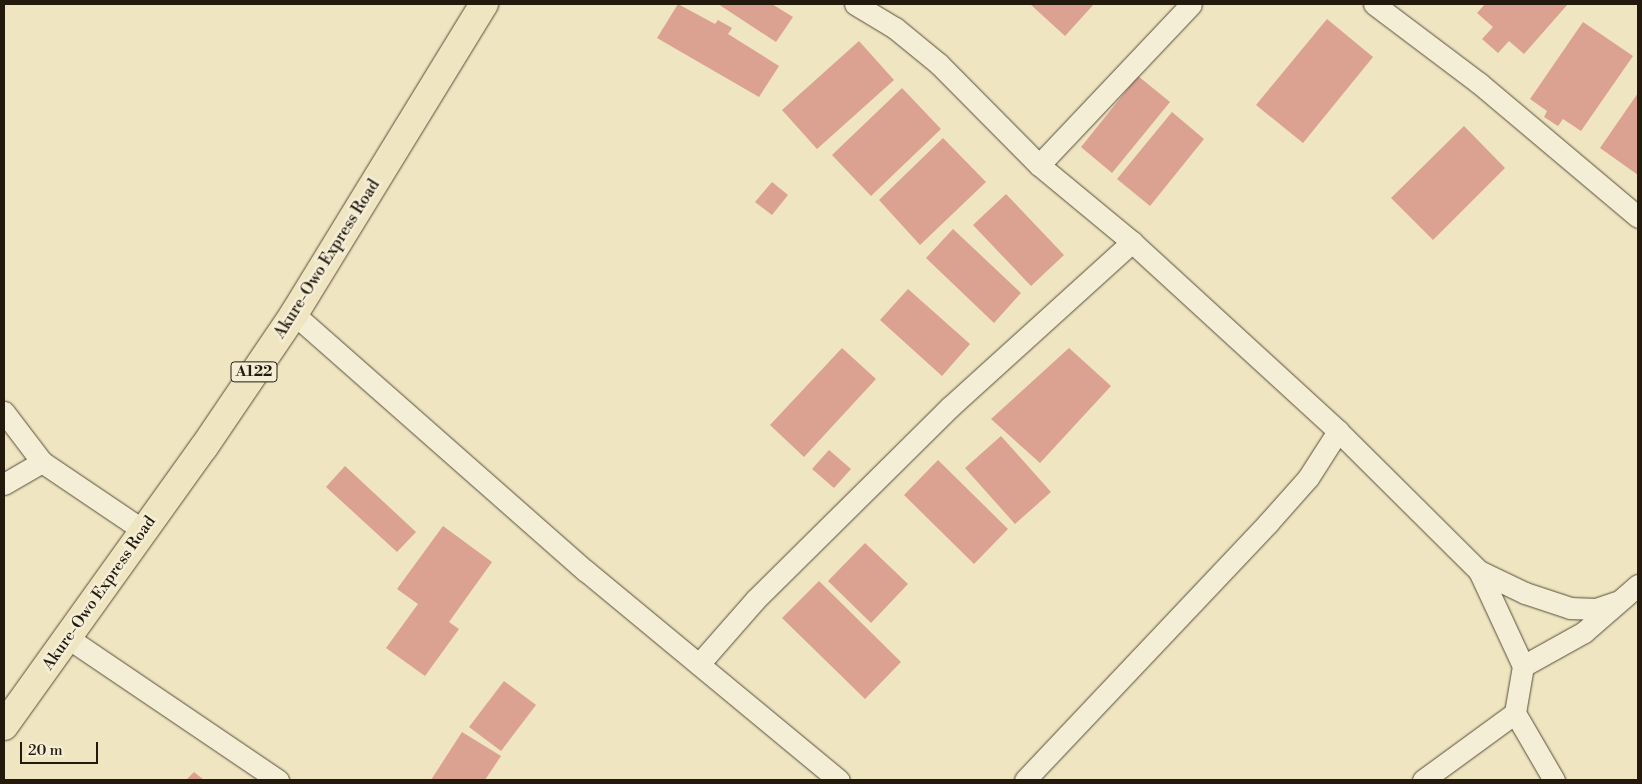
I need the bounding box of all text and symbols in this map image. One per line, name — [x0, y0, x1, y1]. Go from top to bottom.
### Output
street label: Akure-Owo Express Road — [270, 176, 384, 342]
road number: A122 — [230, 360, 278, 384]
street label: Akure-Owo Express Road — [38, 512, 160, 674]
scale bar — [22, 732, 100, 764]
text: 20 m — [28, 741, 63, 760]

